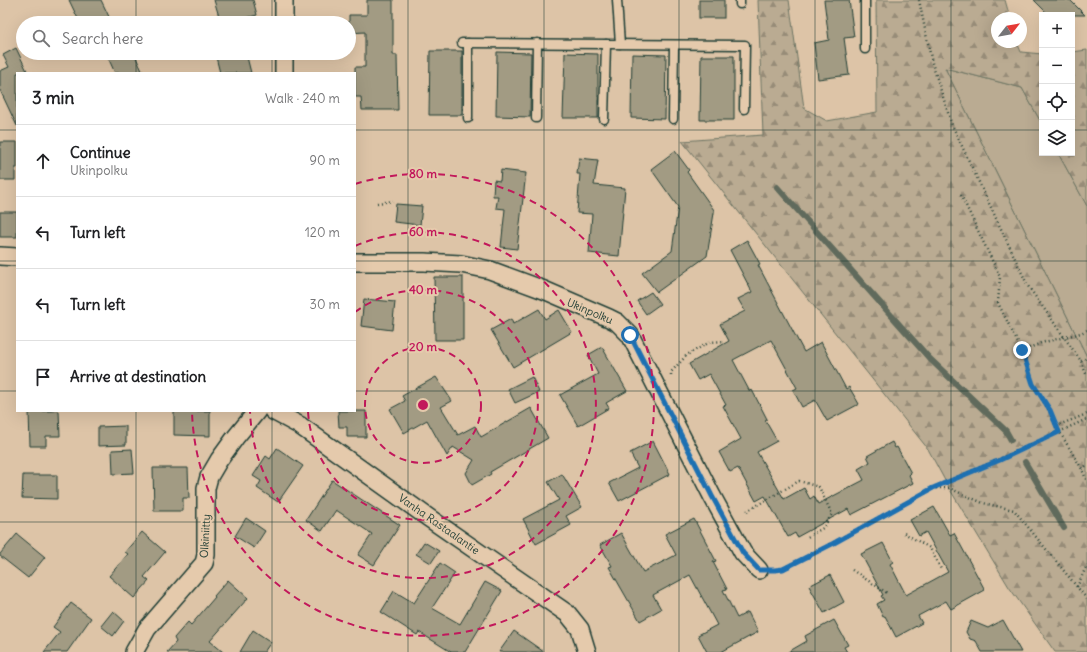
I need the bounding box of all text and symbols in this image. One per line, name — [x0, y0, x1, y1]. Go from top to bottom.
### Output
north arrow — [991, 12, 1027, 48]
map controls — [1039, 12, 1075, 156]
button: + — [1039, 12, 1075, 48]
search box — [16, 16, 356, 60]
icon: search — [30, 27, 52, 49]
text: Search here — [62, 29, 143, 48]
button: − — [1039, 48, 1075, 84]
button: locate — [1039, 84, 1075, 120]
text: 3 min — [32, 87, 74, 109]
text: Walk · 240 m — [265, 90, 340, 107]
button: layers — [1039, 120, 1075, 156]
text: Continue — [70, 143, 131, 162]
icon: ahead — [32, 150, 54, 172]
text: 90 m — [309, 152, 340, 169]
text: Ukinpolku — [70, 162, 128, 179]
text: 80 m — [409, 166, 438, 181]
icon: left — [32, 222, 54, 244]
text: Turn left — [70, 223, 125, 242]
text: 120 m — [305, 224, 340, 241]
text: 60 m — [409, 224, 438, 239]
text: 40 m — [409, 282, 438, 297]
icon: left — [32, 294, 54, 316]
text: Turn left — [70, 295, 125, 314]
street label: Ukinpolku — [565, 295, 616, 327]
text: 30 m — [310, 296, 340, 313]
route start — [621, 326, 639, 344]
text: 20 m — [409, 339, 437, 354]
route end — [1013, 341, 1031, 359]
icon: arrive — [32, 366, 54, 388]
text: Arrive at destination — [70, 367, 206, 386]
centre of rings — [416, 398, 430, 412]
street label: Vanha Rastaalantie — [396, 491, 482, 557]
street label: Olkiniitty — [197, 514, 213, 558]

